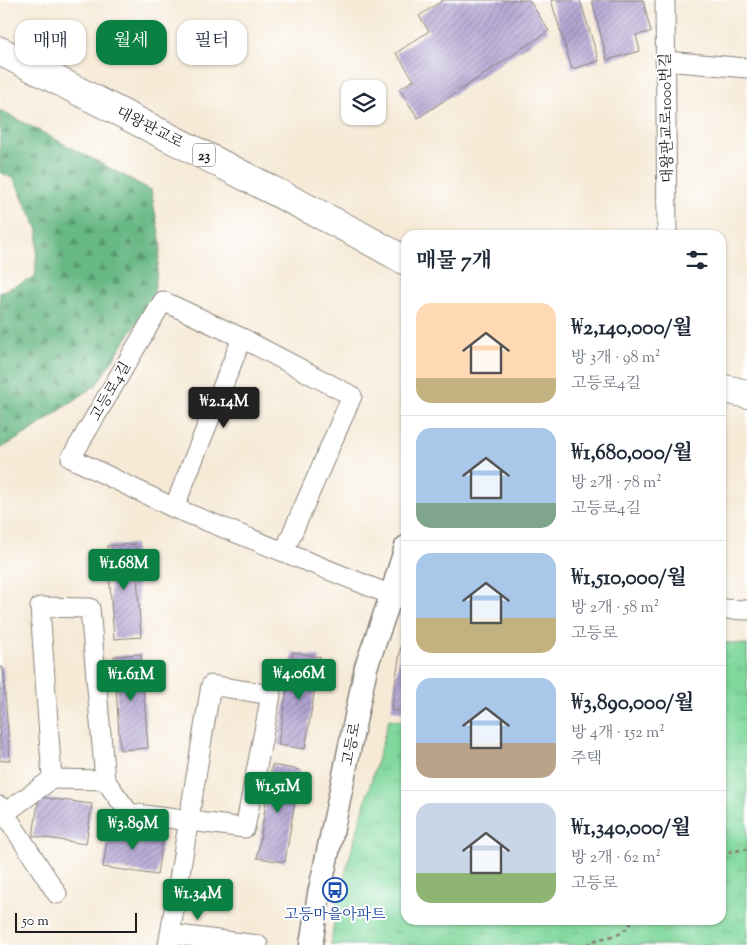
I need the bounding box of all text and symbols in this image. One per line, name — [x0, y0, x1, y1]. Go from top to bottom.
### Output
chip: 매매 — [15, 20, 86, 65]
chip: 월세 — [96, 20, 167, 65]
chip: 필터 — [177, 20, 247, 65]
street label: 대왕판교로1000번길 — [656, 53, 679, 183]
map controls — [341, 80, 386, 125]
button: layers — [341, 80, 386, 125]
street label: 대왕판교로 — [112, 103, 187, 154]
road number: 23 — [193, 144, 215, 166]
icon: filters — [683, 246, 711, 274]
text: 매물 7개 — [416, 247, 492, 277]
text: ₩2,140,000/월 — [571, 314, 693, 344]
icon: home — [456, 323, 516, 383]
text: 방 3개 · 98 m² — [571, 347, 660, 370]
street label: 고등로4길 — [86, 358, 137, 425]
text: 고등로4길 — [571, 373, 641, 396]
pin: ₩2.14M — [183, 386, 265, 429]
text: ₩2.14M — [199, 391, 249, 414]
text: ₩1,680,000/월 — [571, 439, 693, 469]
icon: home — [456, 448, 516, 508]
text: 방 2개 · 78 m² — [571, 472, 662, 495]
text: 고등로4길 — [571, 498, 641, 521]
pin: ₩1.68M — [83, 548, 165, 591]
text: ₩1.68M — [99, 553, 149, 576]
text: ₩1,510,000/월 — [571, 564, 687, 594]
icon: home — [456, 573, 516, 633]
text: 방 2개 · 58 m² — [571, 597, 659, 620]
text: 고등로 — [571, 623, 617, 646]
pin: ₩4.06M — [258, 658, 340, 701]
pin: ₩1.61M — [90, 660, 172, 702]
text: ₩4.06M — [273, 663, 325, 686]
text: ₩1.61M — [108, 664, 154, 687]
text: ₩3,890,000/월 — [571, 689, 694, 719]
icon: home — [456, 698, 516, 758]
street label: 고등로 — [338, 720, 367, 768]
text: 방 4개 · 152 m² — [571, 722, 665, 745]
text: 주택 — [571, 748, 602, 771]
pin: ₩1.51M — [237, 772, 319, 814]
text: ₩1.51M — [256, 776, 300, 799]
pin: ₩3.89M — [92, 808, 174, 851]
text: ₩3.89M — [108, 813, 158, 836]
text: ₩1,340,000/월 — [571, 814, 691, 844]
icon: home — [456, 823, 516, 883]
text: 방 2개 · 62 m² — [571, 847, 661, 870]
text: 고등로 — [571, 873, 617, 896]
bus stop icon: 고등마을아파트 — [322, 877, 348, 903]
pin: ₩1.34M — [157, 878, 239, 921]
text: ₩1.34M — [174, 883, 222, 906]
place label: 고등마을아파트 — [284, 905, 386, 926]
scale bar — [15, 910, 138, 933]
text: 50 m — [22, 912, 49, 932]

